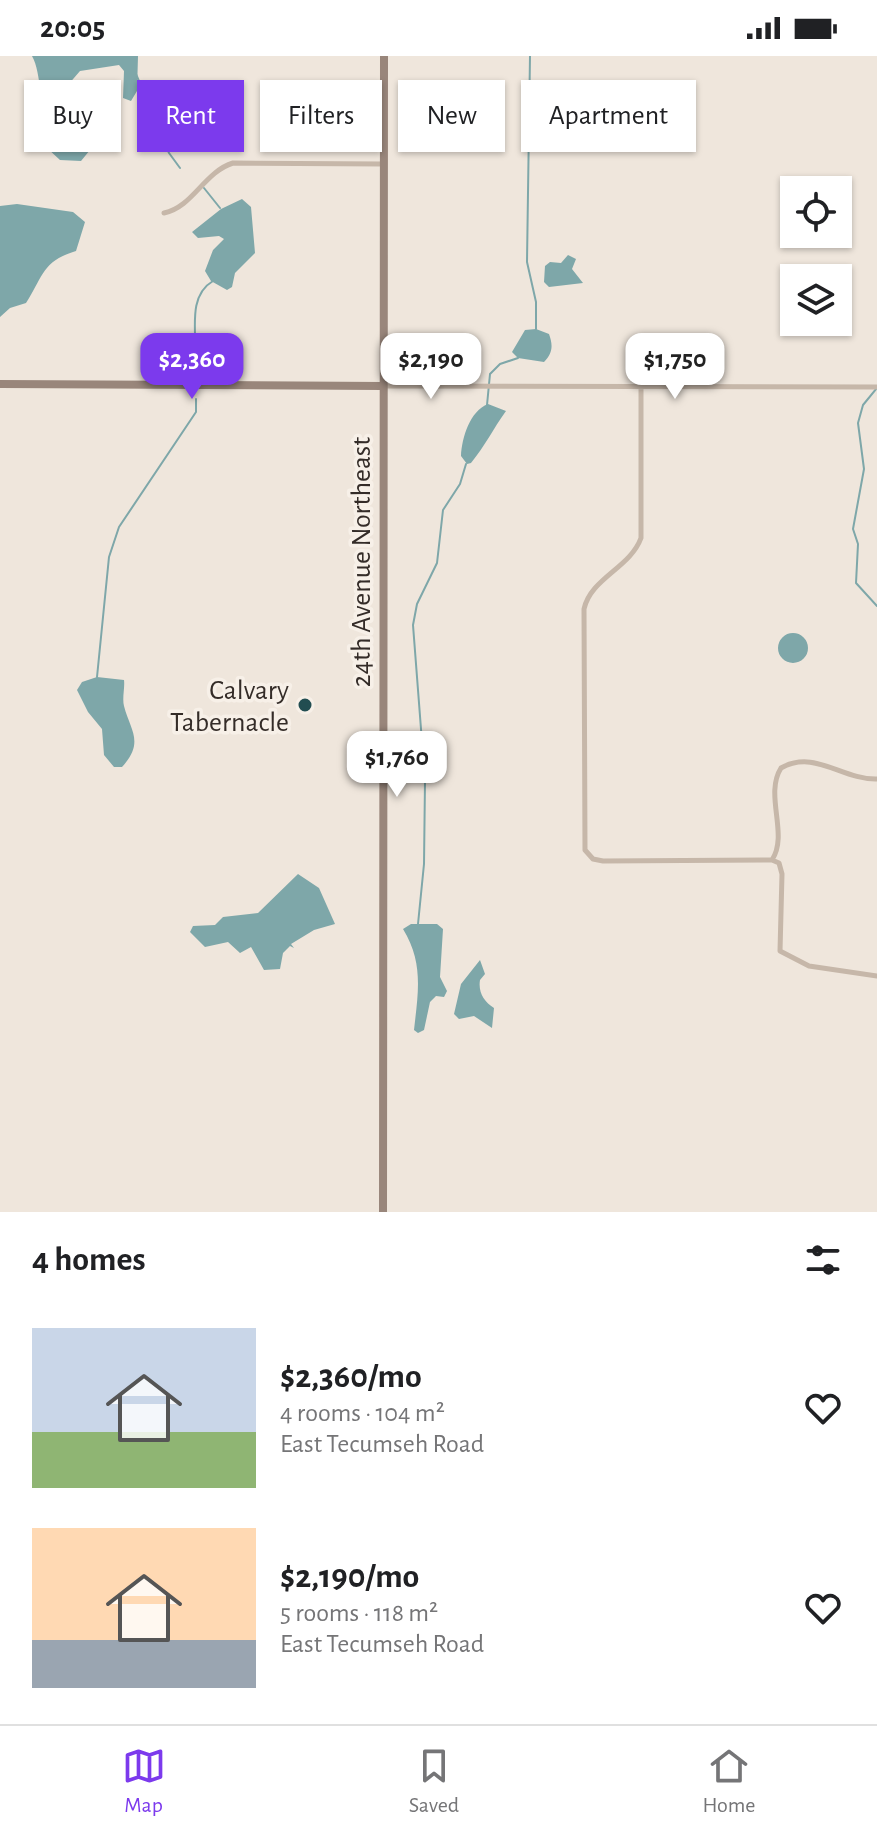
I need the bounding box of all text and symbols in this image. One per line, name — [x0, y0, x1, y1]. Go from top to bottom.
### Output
text: 20:05 — [40, 13, 105, 43]
chip: Buy — [24, 80, 121, 152]
chip: Rent — [137, 80, 244, 152]
chip: Filters — [260, 80, 382, 152]
chip: New — [398, 80, 505, 152]
chip: Apartment — [521, 80, 696, 152]
map controls — [780, 176, 852, 336]
button: locate — [780, 176, 852, 248]
button: layers — [780, 264, 852, 336]
pin: $2,360 — [127, 333, 257, 401]
pin: $2,190 — [366, 333, 496, 401]
pin: $1,750 — [610, 333, 740, 401]
text: $2,360 — [158, 346, 226, 372]
text: $2,190 — [398, 346, 464, 372]
text: $1,750 — [643, 346, 707, 372]
street label: 24th Avenue Northeast — [348, 437, 376, 687]
place label: Calvary Tabernacle — [170, 677, 289, 737]
marker: Calvary Tabernacle — [296, 696, 314, 714]
pin: $1,760 — [332, 731, 462, 799]
text: $1,760 — [365, 744, 429, 770]
icon: filters — [801, 1238, 845, 1282]
text: 4 homes — [32, 1243, 146, 1277]
icon: home — [96, 1360, 192, 1456]
text: $2,360/mo — [280, 1360, 422, 1394]
icon: heart — [801, 1386, 845, 1430]
text: 4 rooms · 104 m² — [280, 1400, 445, 1426]
text: East Tecumseh Road — [280, 1431, 484, 1457]
icon: home — [96, 1560, 192, 1656]
text: $2,190/mo — [280, 1560, 419, 1594]
icon: heart — [801, 1586, 845, 1630]
text: 5 rooms · 118 m² — [280, 1600, 438, 1626]
text: East Tecumseh Road — [280, 1631, 484, 1657]
tab: Map — [122, 1744, 166, 1818]
tab: Saved — [409, 1744, 459, 1818]
tab: Home — [702, 1744, 755, 1818]

